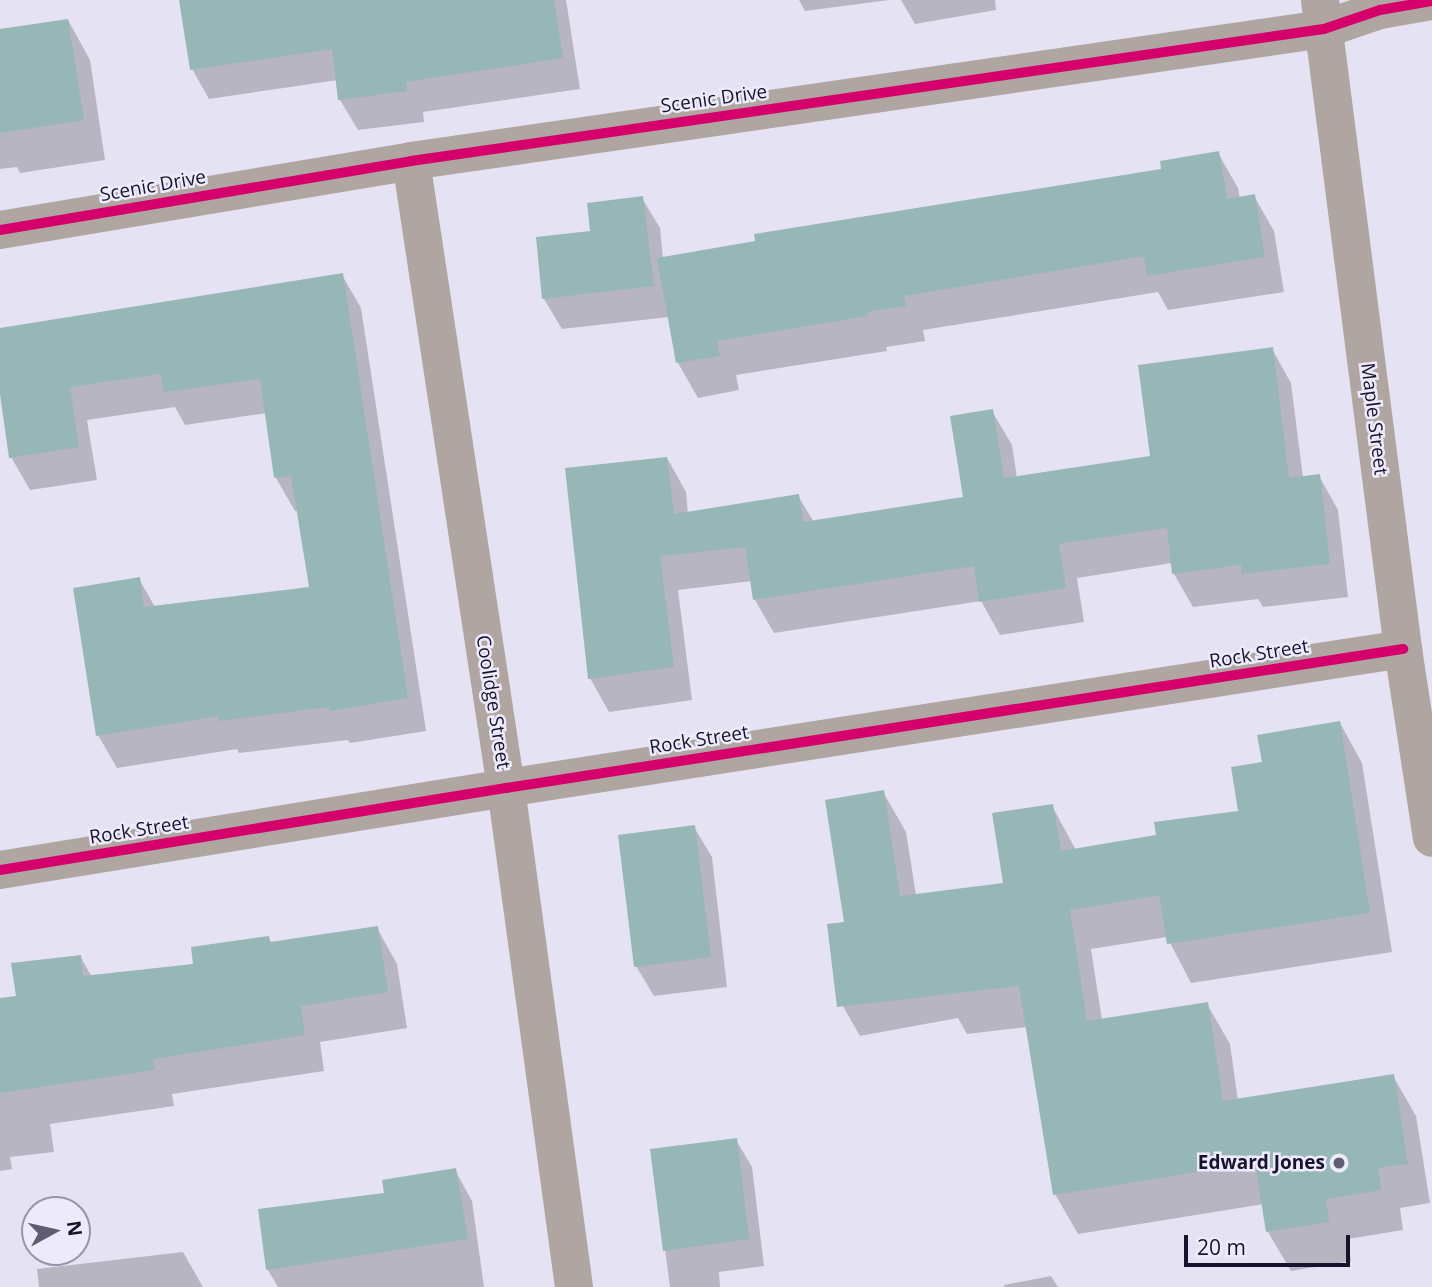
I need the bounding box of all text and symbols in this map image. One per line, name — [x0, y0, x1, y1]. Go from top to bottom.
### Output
street label: Scenic Drive — [659, 80, 769, 118]
street label: Scenic Drive — [98, 165, 208, 207]
street label: Maple Street — [1356, 362, 1392, 476]
street label: Coolidge Street — [471, 634, 515, 770]
street label: Rock Street — [1208, 635, 1310, 673]
street label: Rock Street — [648, 721, 750, 759]
street label: Rock Street — [88, 811, 190, 849]
place label: Edward Jones — [1198, 1152, 1325, 1174]
marker: Edward Jones — [1331, 1155, 1347, 1171]
north arrow — [21, 1196, 91, 1266]
text: N — [61, 1219, 89, 1238]
scale bar — [1187, 1220, 1353, 1264]
text: 20 m — [1197, 1233, 1246, 1261]

